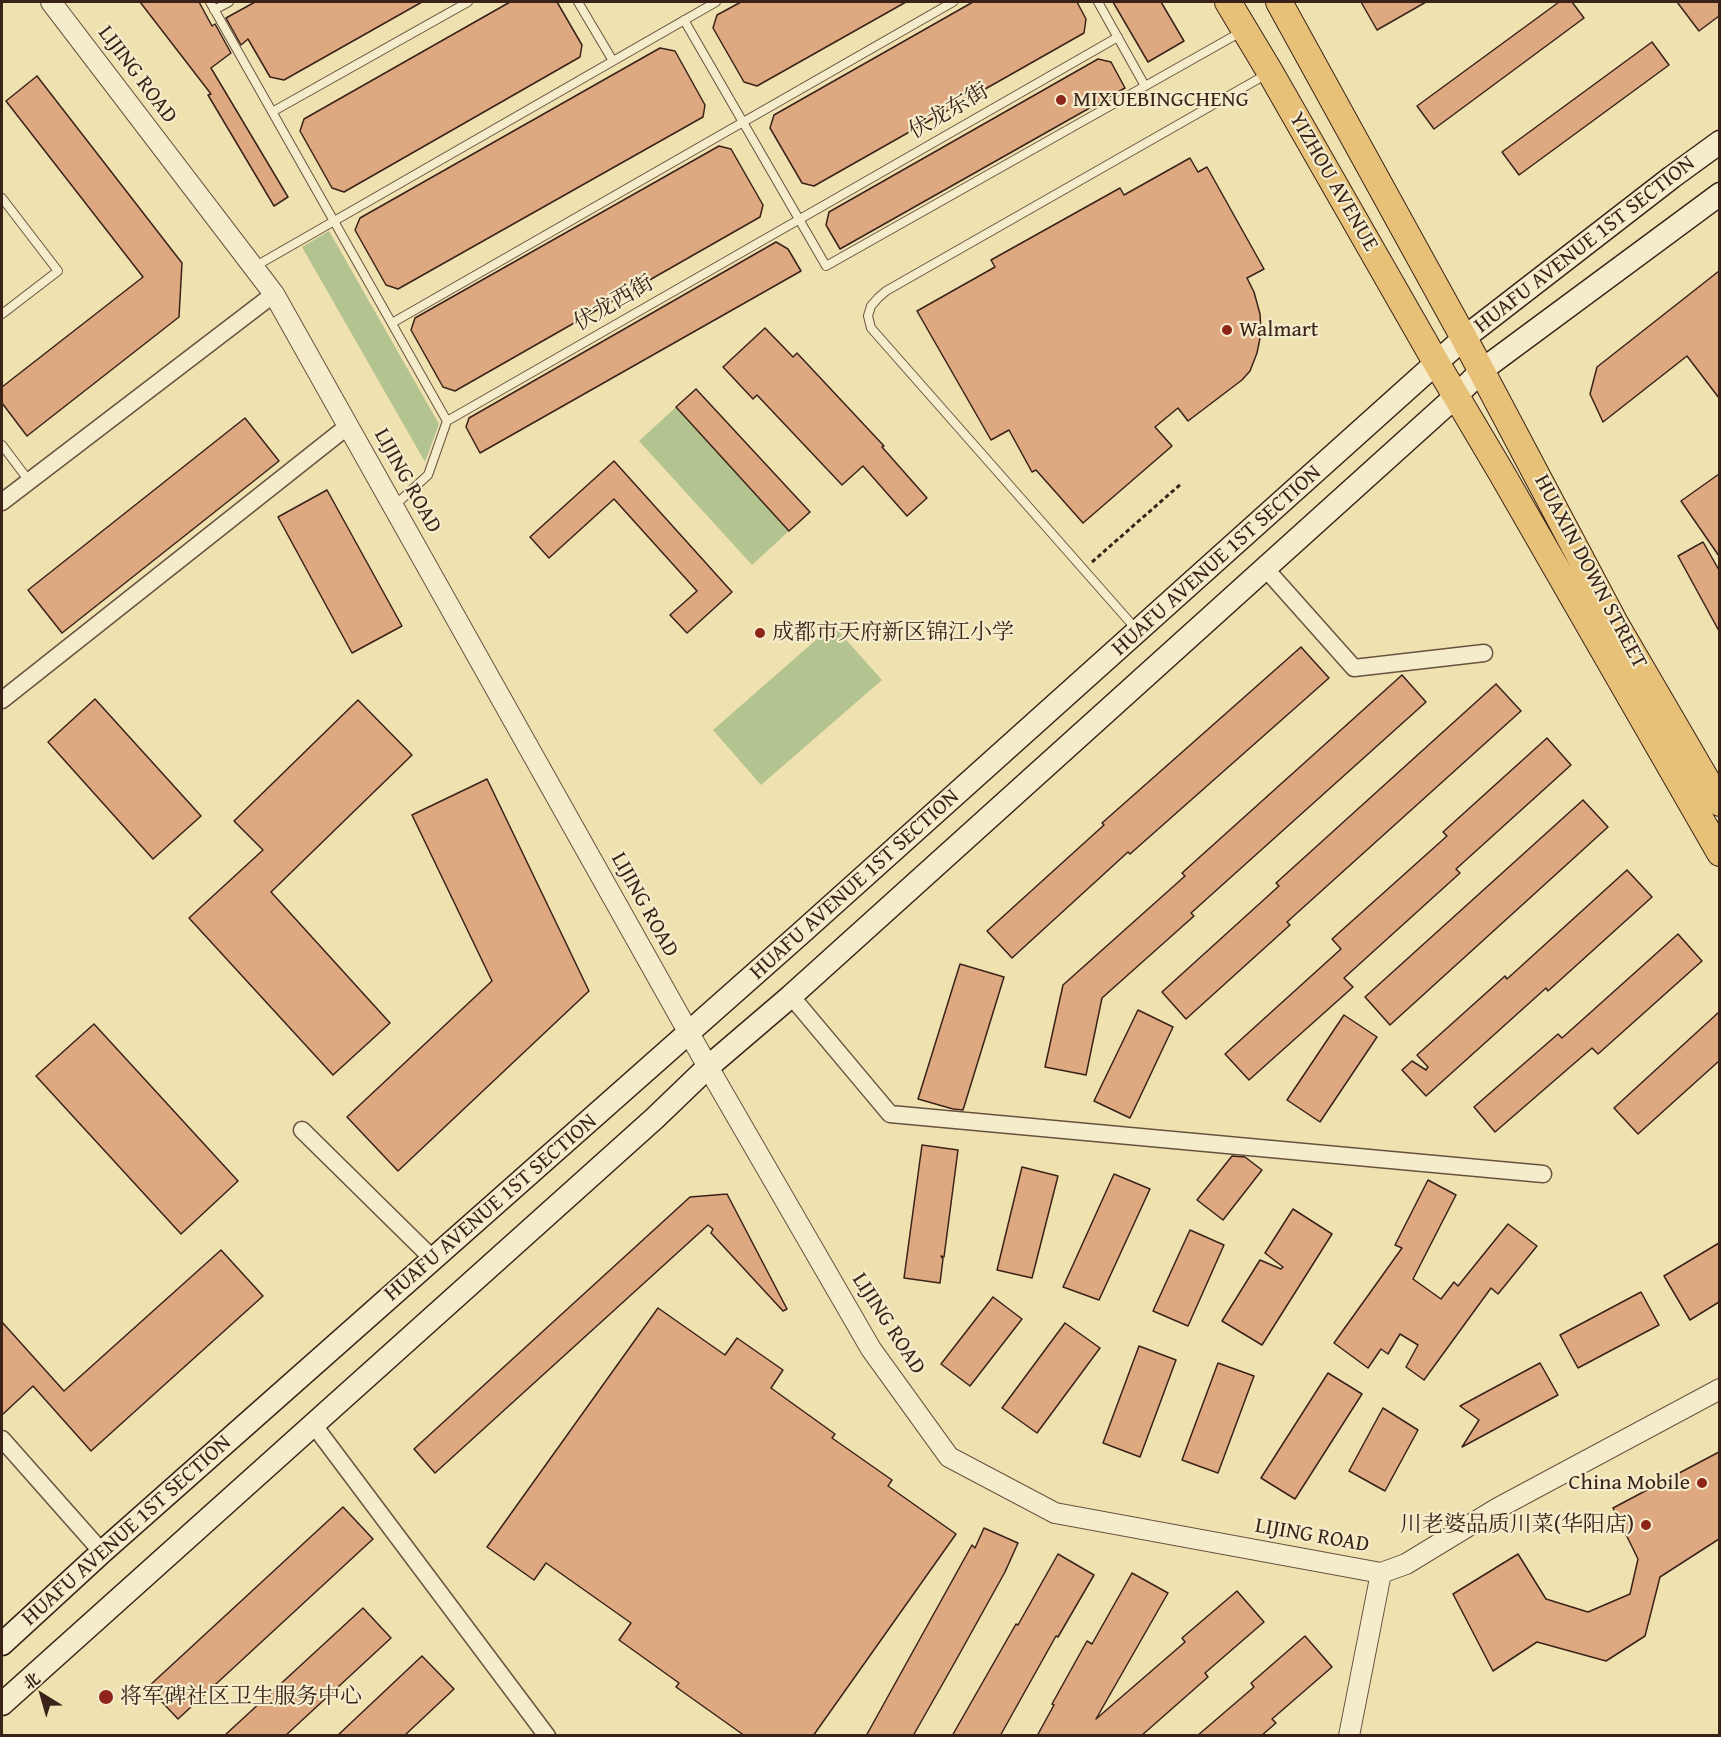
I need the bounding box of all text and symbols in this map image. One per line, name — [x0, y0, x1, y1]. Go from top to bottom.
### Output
street label: LIJING ROAD — [92, 21, 182, 129]
street label: 伏龙东街 — [904, 79, 994, 145]
place label: MIXUEBINGCHENG — [1073, 87, 1249, 113]
marker: MIXUEBINGCHENG — [1054, 93, 1068, 107]
street label: YIZHOU AVENUE — [1283, 108, 1383, 256]
street label: HUAFU AVENUE 1ST SECTION — [1469, 151, 1701, 339]
street label: 伏龙西街 — [569, 271, 659, 337]
place label: Walmart — [1239, 317, 1319, 343]
marker: Walmart — [1220, 323, 1234, 337]
street label: LIJING ROAD — [367, 424, 447, 538]
street label: HUAFU AVENUE 1ST SECTION — [1107, 460, 1327, 662]
street label: HUAXIN DOWN STREET — [1528, 470, 1652, 674]
place label: 成都市天府新区锦江小学 — [772, 620, 1014, 646]
marker: 成都市天府新区锦江小学 — [753, 626, 767, 640]
street label: HUAFU AVENUE 1ST SECTION — [745, 784, 965, 986]
street label: LIJING ROAD — [604, 848, 684, 962]
street label: HUAFU AVENUE 1ST SECTION — [379, 1109, 603, 1307]
street label: LIJING ROAD — [845, 1268, 931, 1380]
street label: HUAFU AVENUE 1ST SECTION — [17, 1430, 237, 1632]
place label: China Mobile — [1569, 1470, 1690, 1496]
marker: China Mobile — [1695, 1476, 1709, 1490]
place label: 川老婆品质川菜(华阳店) — [1400, 1512, 1634, 1538]
street label: LIJING ROAD — [1253, 1513, 1371, 1559]
marker: 川老婆品质川菜(华阳店) — [1639, 1518, 1653, 1532]
north arrow — [12, 1665, 72, 1725]
text: 北 — [18, 1666, 45, 1695]
place label: 将军碑社区卫生服务中心 — [120, 1684, 362, 1710]
marker: 将军碑社区卫生服务中心 — [97, 1688, 115, 1706]

